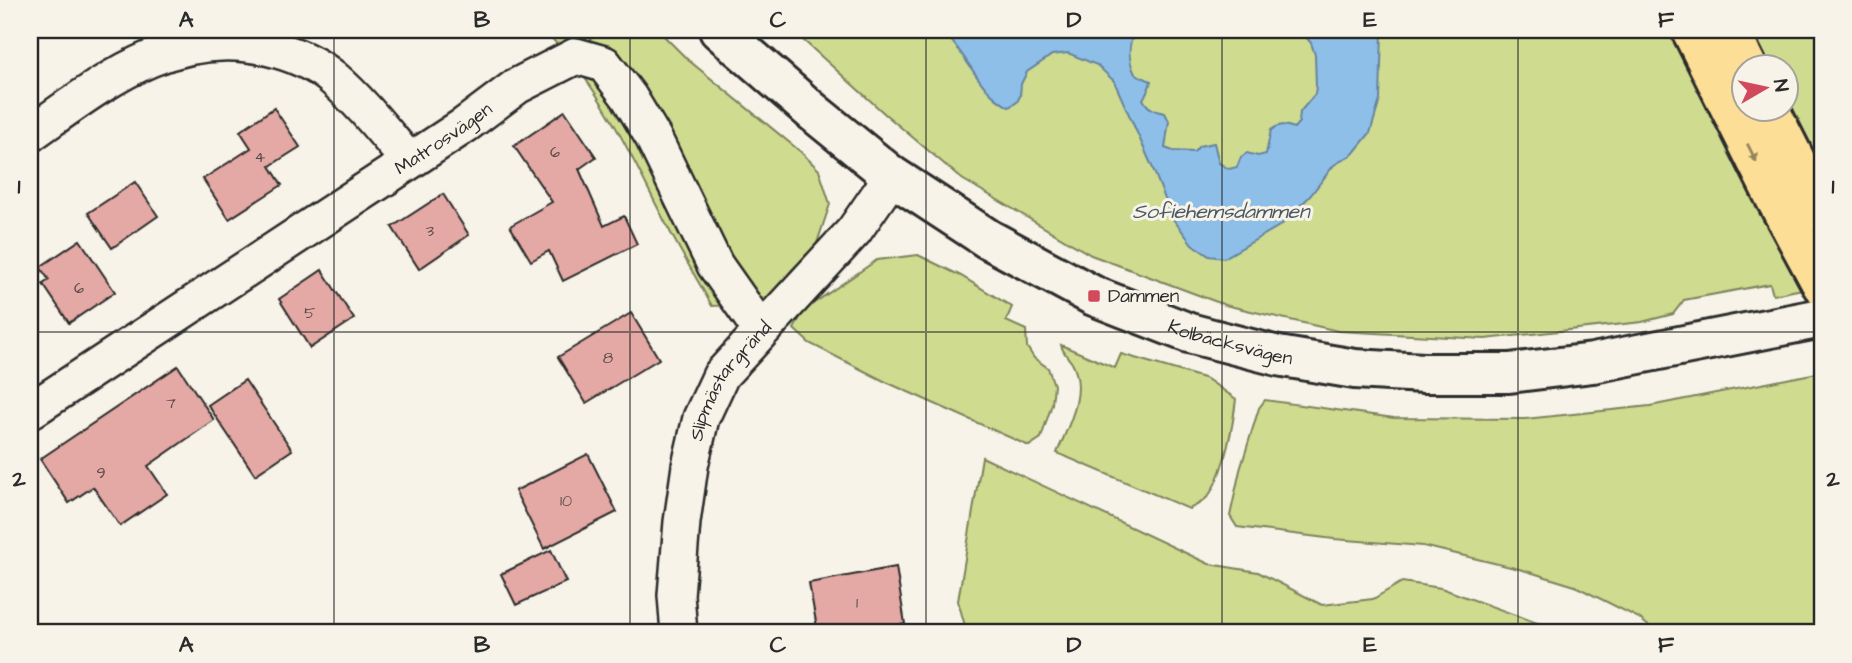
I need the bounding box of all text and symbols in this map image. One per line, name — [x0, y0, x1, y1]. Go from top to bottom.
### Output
text: A — [179, 4, 194, 36]
text: B — [474, 4, 491, 36]
text: C — [770, 4, 787, 36]
text: D — [1067, 4, 1082, 36]
text: E — [1363, 4, 1377, 36]
text: F — [1658, 4, 1675, 36]
north arrow — [1730, 52, 1800, 122]
text: N — [1766, 78, 1795, 94]
street label: Matrosvägen — [389, 96, 498, 181]
house number: 6 — [550, 141, 560, 163]
one-way arrow — [1747, 143, 1758, 163]
house number: 4 — [255, 146, 266, 168]
text: 1 — [18, 170, 21, 202]
text: 1 — [1832, 170, 1835, 202]
water label: Sofiehemsdammen — [1133, 197, 1311, 226]
house number: 3 — [426, 220, 434, 242]
house number: 6 — [74, 277, 84, 299]
place label: Dammen — [1108, 283, 1179, 310]
marker: Dammen — [1086, 288, 1102, 304]
house number: 5 — [304, 302, 316, 324]
street label: Kolbäcksvägen — [1164, 313, 1295, 372]
street label: Slipmästargränd — [683, 315, 778, 443]
house number: 8 — [603, 347, 613, 369]
house number: 7 — [166, 392, 176, 414]
house number: 9 — [96, 462, 106, 484]
text: 2 — [11, 463, 26, 495]
text: 2 — [1825, 463, 1840, 495]
house number: 10 — [560, 490, 572, 512]
house number: 1 — [856, 592, 858, 614]
text: A — [179, 629, 194, 661]
text: B — [474, 629, 491, 661]
text: C — [770, 629, 787, 661]
text: D — [1067, 629, 1082, 661]
text: E — [1363, 629, 1377, 661]
text: F — [1658, 629, 1675, 661]

